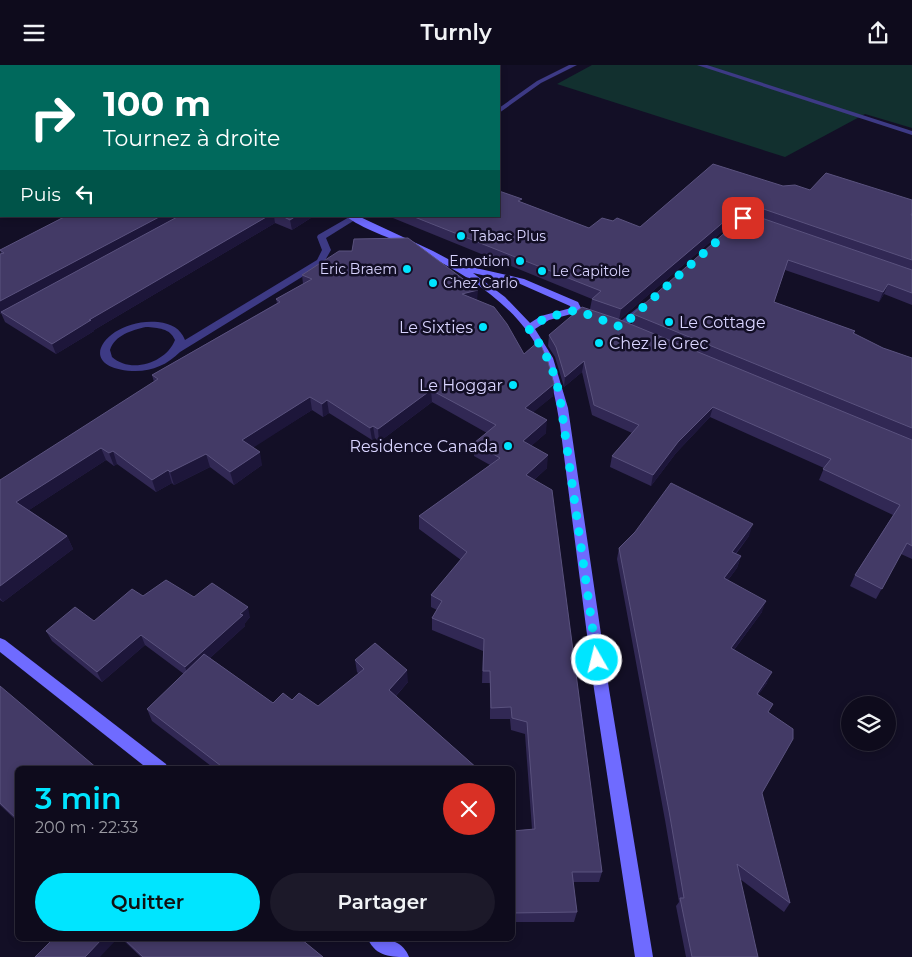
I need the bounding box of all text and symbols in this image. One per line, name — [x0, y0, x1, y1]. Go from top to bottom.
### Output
icon: menu — [20, 19, 48, 47]
text: Turnly — [420, 19, 492, 46]
icon: share — [864, 19, 892, 47]
text: 100 m — [103, 82, 211, 125]
icon: right — [20, 85, 85, 150]
text: Tournez à droite — [103, 125, 280, 152]
icon: left — [71, 180, 99, 208]
text: Puis — [20, 183, 61, 206]
pin — [722, 197, 764, 239]
icon: arrive — [729, 204, 757, 232]
place label: Tabac Plus — [471, 227, 546, 245]
marker: Tabac Plus — [455, 230, 467, 242]
place label: Emotion — [449, 252, 510, 270]
marker: Emotion — [514, 255, 526, 267]
place label: Eric Braem — [320, 260, 397, 278]
place label: Le Capitole — [552, 262, 630, 280]
marker: Eric Braem — [401, 263, 413, 275]
marker: Le Capitole — [536, 265, 548, 277]
place label: Chez Carlo — [443, 274, 518, 292]
marker: Chez Carlo — [427, 277, 439, 289]
place label: Le Cottage — [679, 313, 766, 332]
marker: Le Cottage — [663, 316, 675, 328]
place label: Le Sixties — [399, 318, 473, 337]
marker: Le Sixties — [477, 321, 489, 333]
place label: Chez le Grec — [609, 334, 709, 353]
marker: Chez le Grec — [593, 337, 605, 349]
place label: Le Hoggar — [419, 376, 503, 395]
marker: Le Hoggar — [507, 379, 519, 391]
place label: Residence Canada — [349, 437, 498, 456]
marker: Residence Canada — [502, 440, 514, 452]
position arrow — [570, 633, 622, 685]
map controls — [841, 696, 896, 751]
button: layers — [841, 696, 896, 751]
text: 3 min — [35, 780, 122, 817]
button: close — [443, 783, 495, 835]
text: 200 m · 22:33 — [35, 818, 138, 837]
button: Quitter — [35, 873, 260, 931]
button: Partager — [270, 873, 495, 931]

